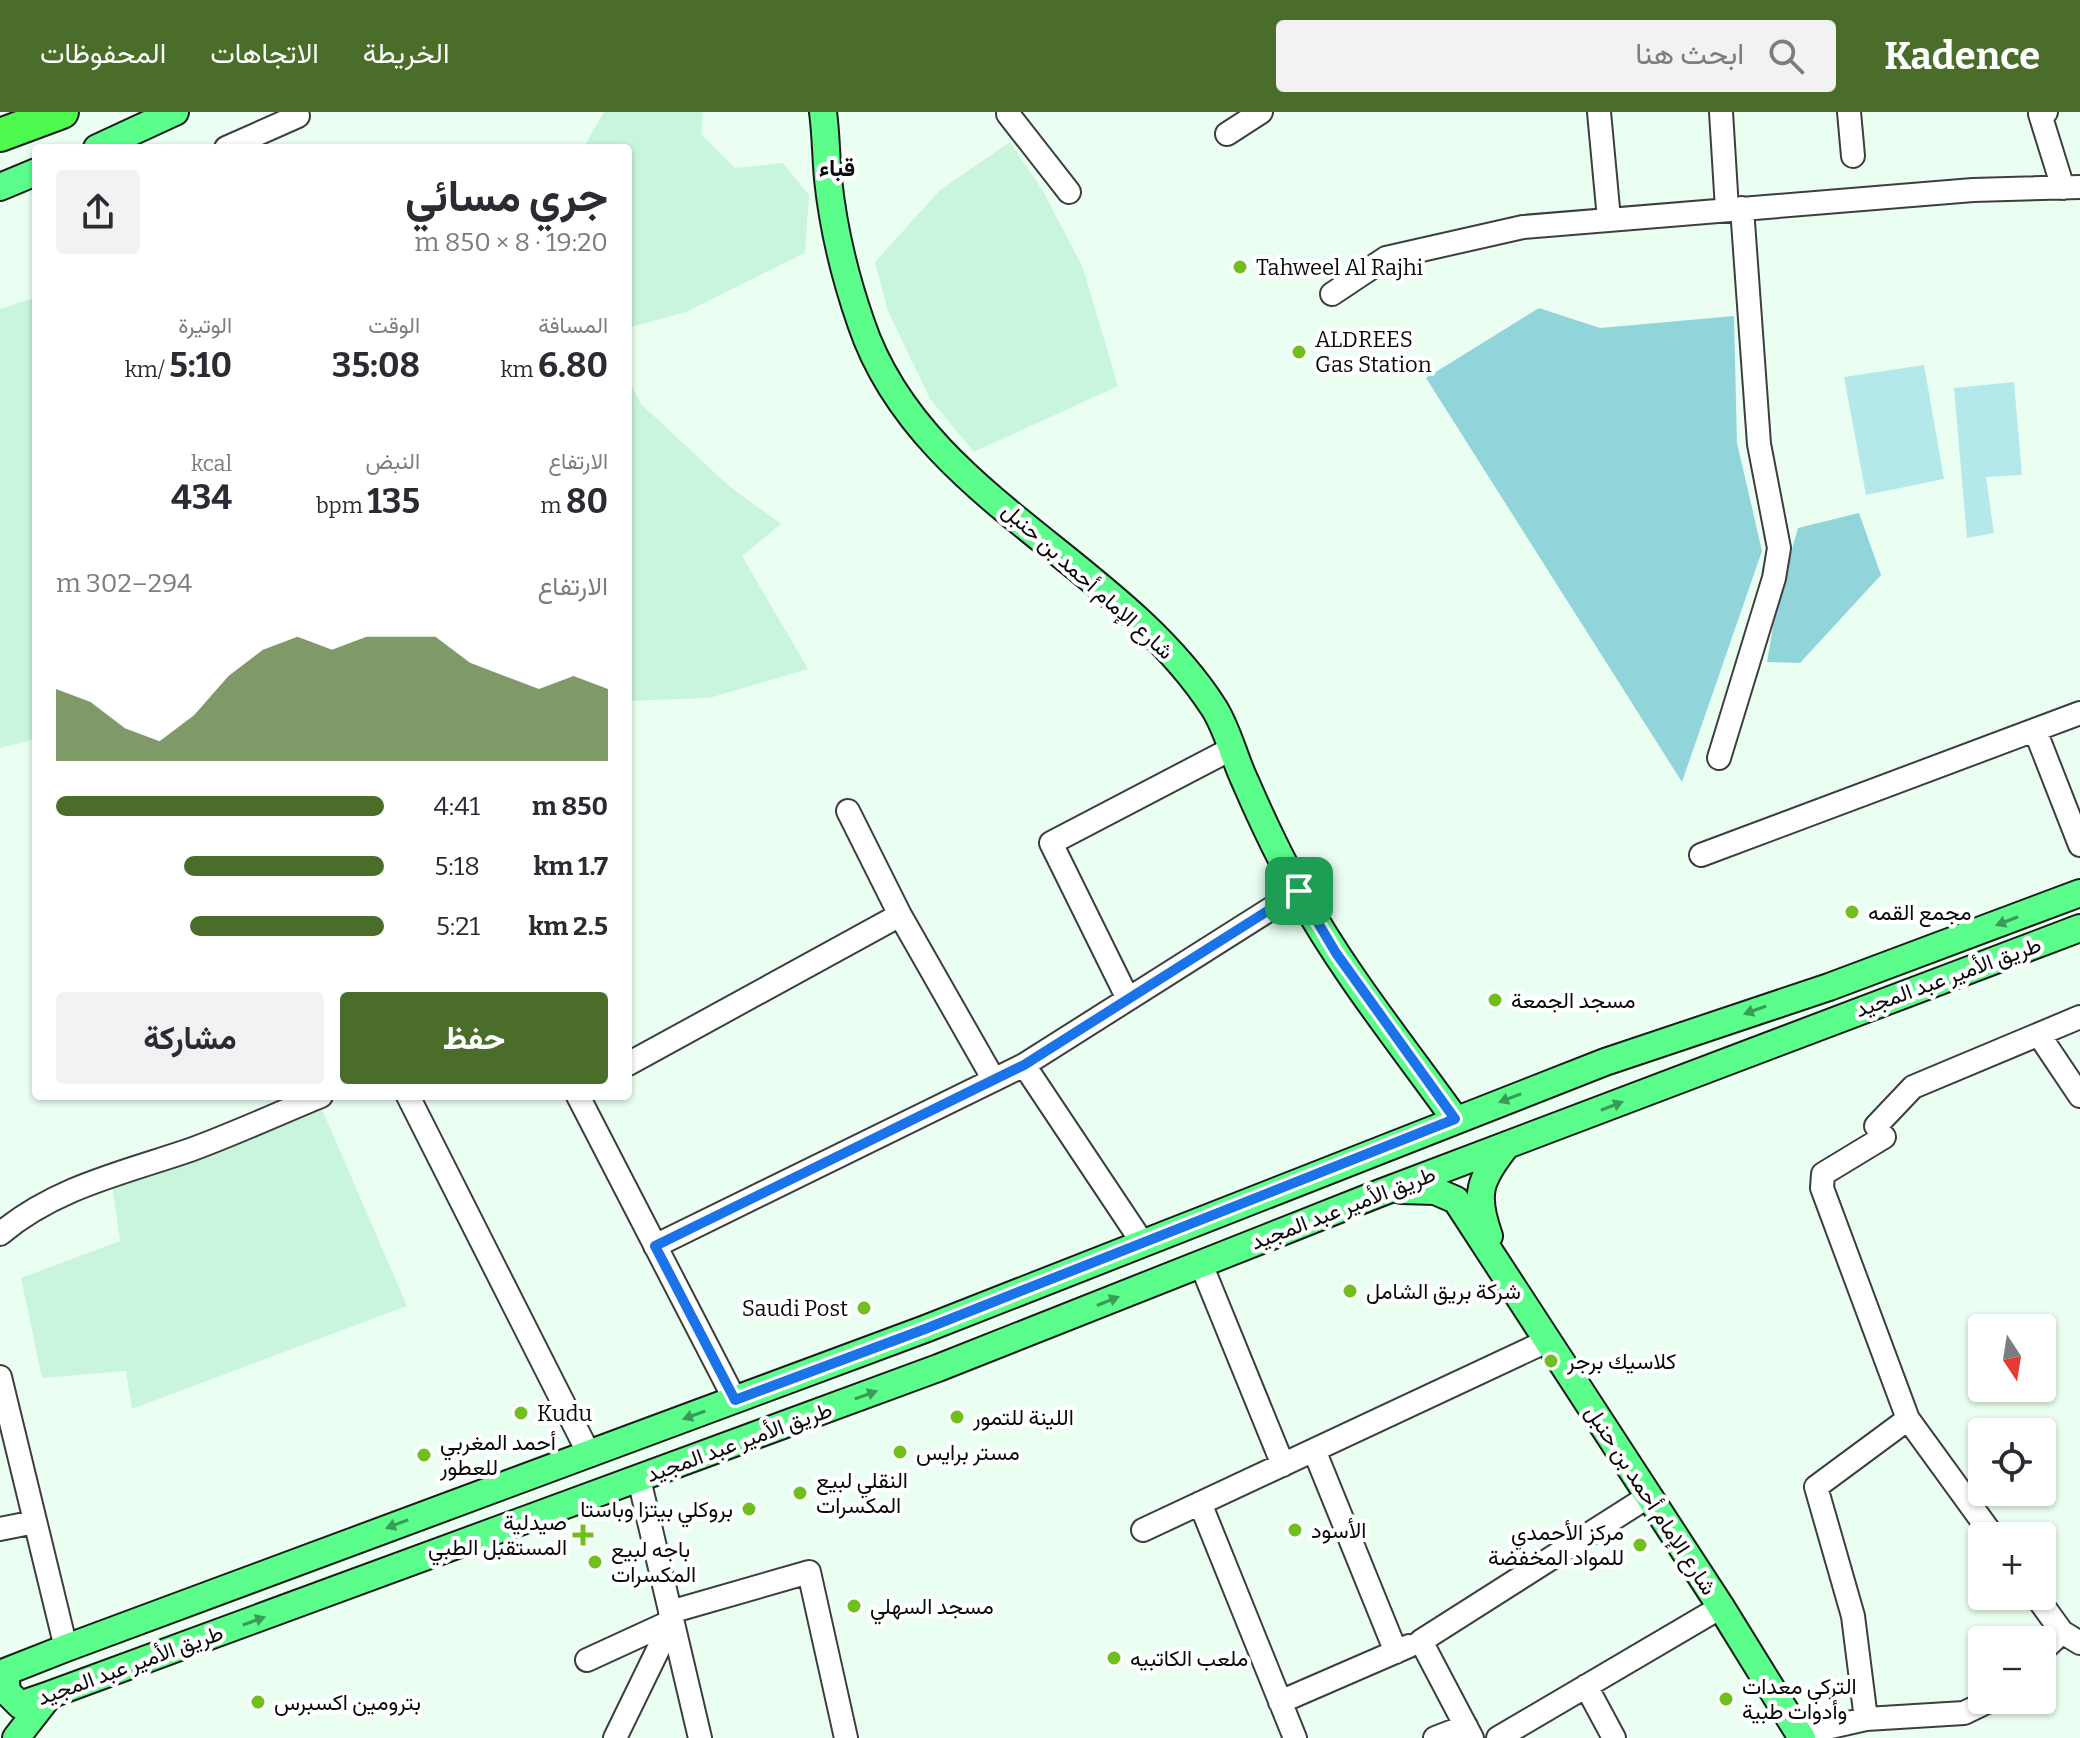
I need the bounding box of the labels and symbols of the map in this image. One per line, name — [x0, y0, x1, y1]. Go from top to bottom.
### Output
district label: قباء — [819, 154, 855, 182]
place label: Tahweel Al Rajhi — [1256, 254, 1424, 281]
marker: Tahweel Al Rajhi — [1231, 258, 1249, 276]
place label: ALDREES Gas Station — [1315, 326, 1432, 378]
marker: ALDREES Gas Station — [1290, 343, 1308, 361]
street label: شارع الإمام أحمد بن حنبل — [996, 497, 1179, 666]
pin — [1265, 857, 1333, 925]
place label: مجمع القمه — [1868, 899, 1971, 927]
marker: مجمع القمه — [1843, 903, 1861, 921]
one-way arrow — [1995, 915, 2019, 928]
street label: طريق الأمير عبد المجيد — [1851, 931, 2045, 1023]
place label: مسجد الجمعة — [1511, 987, 1635, 1014]
marker: مسجد الجمعة — [1486, 991, 1504, 1009]
one-way arrow — [1743, 1004, 1767, 1017]
one-way arrow — [1498, 1092, 1522, 1105]
one-way arrow — [1600, 1099, 1624, 1112]
street label: طريق الأمير عبد المجيد — [1247, 1160, 1439, 1256]
place label: شركة بريق الشامل — [1366, 1278, 1521, 1305]
marker: شركة بريق الشامل — [1341, 1282, 1359, 1300]
one-way arrow — [1096, 1294, 1120, 1307]
place label: Saudi Post — [742, 1295, 848, 1322]
marker: Saudi Post — [855, 1299, 873, 1317]
north arrow — [1968, 1314, 2056, 1402]
place label: كلاسيك برجر — [1566, 1348, 1677, 1375]
marker: كلاسيك برجر — [1542, 1352, 1560, 1370]
one-way arrow — [854, 1388, 878, 1401]
street label: طريق الأمير عبد المجيد — [642, 1396, 836, 1488]
place label: Kudu — [537, 1400, 593, 1427]
street label: شارع الإمام أحمد بن حنبل — [1579, 1400, 1723, 1601]
marker: Kudu — [512, 1404, 530, 1422]
place label: اللينة للتمور — [972, 1404, 1074, 1431]
marker: اللينة للتمور — [948, 1408, 966, 1426]
one-way arrow — [681, 1409, 705, 1422]
place label: أحمد المغربي للعطور — [439, 1429, 556, 1481]
place label: مستر برايس — [916, 1439, 1020, 1466]
marker: مستر برايس — [891, 1443, 909, 1461]
marker: أحمد المغربي للعطور — [415, 1446, 433, 1464]
place label: النقلي لبيع المكسرات — [816, 1467, 908, 1519]
marker: النقلي لبيع المكسرات — [791, 1484, 809, 1502]
place label: بروكلي بيتزا وباستا — [580, 1496, 733, 1528]
marker: بروكلي بيتزا وباستا — [740, 1500, 758, 1518]
place label: صيدلية المستقبل الطبي — [428, 1509, 567, 1566]
place label: الأسود — [1311, 1517, 1366, 1544]
one-way arrow — [385, 1518, 409, 1531]
place label: مركز الأحمدي للمواد المخفضة — [1488, 1519, 1624, 1571]
marker: الأسود — [1286, 1521, 1304, 1539]
marker: صيدلية المستقبل الطبي — [574, 1526, 592, 1544]
place label: باجه لبيع المكسرات — [611, 1536, 696, 1588]
marker: مركز الأحمدي للمواد المخفضة — [1631, 1536, 1649, 1554]
marker: باجه لبيع المكسرات — [586, 1553, 604, 1571]
place label: مسجد السهلي — [870, 1593, 994, 1625]
marker: مسجد السهلي — [845, 1597, 863, 1615]
one-way arrow — [242, 1614, 266, 1626]
street label: طريق الأمير عبد المجيد — [33, 1619, 227, 1711]
place label: ملعب الكاتبيه — [1130, 1645, 1248, 1672]
marker: ملعب الكاتبيه — [1105, 1649, 1123, 1667]
place label: التركي معدات وأدوات طبية — [1742, 1673, 1857, 1725]
place label: بترومين اكسبرس — [274, 1689, 421, 1716]
marker: التركي معدات وأدوات طبية — [1717, 1690, 1735, 1708]
marker: بترومين اكسبرس — [249, 1693, 267, 1711]

